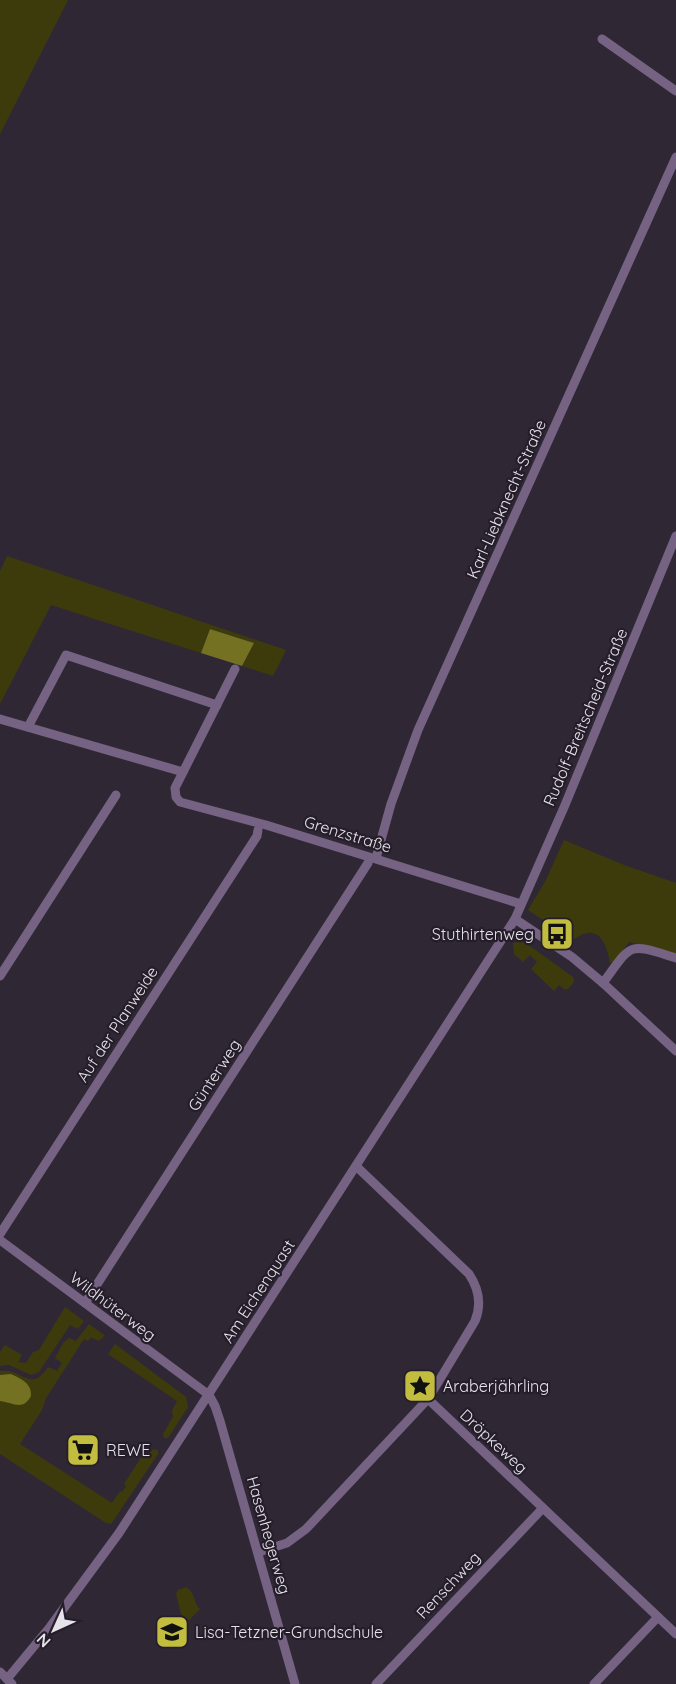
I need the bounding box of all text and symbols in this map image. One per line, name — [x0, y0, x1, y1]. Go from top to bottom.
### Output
street label: Karl-Liebknecht-Straße — [462, 416, 550, 582]
street label: Rudolf-Breitscheid-Straße — [538, 625, 632, 809]
street label: Grenzstraße — [302, 811, 394, 857]
bus stop icon: Stuthirtenweg — [539, 916, 575, 952]
place label: Stuthirtenweg — [432, 924, 534, 944]
street label: Auf der Planweide — [72, 962, 162, 1086]
street label: Günterweg — [183, 1035, 245, 1115]
street label: Am Eichenquast — [217, 1236, 299, 1346]
street label: Wildhüterweg — [66, 1267, 160, 1345]
place icon: Araberjährling — [402, 1368, 438, 1404]
place label: Araberjährling — [443, 1376, 549, 1396]
street label: Dröpkeweg — [456, 1405, 532, 1477]
supermarket icon: REWE — [65, 1432, 101, 1468]
place label: REWE — [106, 1440, 150, 1460]
street label: Hasenhegerweg — [243, 1474, 295, 1596]
street label: Renschweg — [412, 1547, 484, 1623]
north arrow — [24, 1600, 84, 1660]
school or university icon: Lisa-Tetzner-Grundschule — [154, 1614, 190, 1650]
place label: Lisa-Tetzner-Grundschule — [195, 1622, 383, 1642]
text: N — [32, 1629, 55, 1652]

